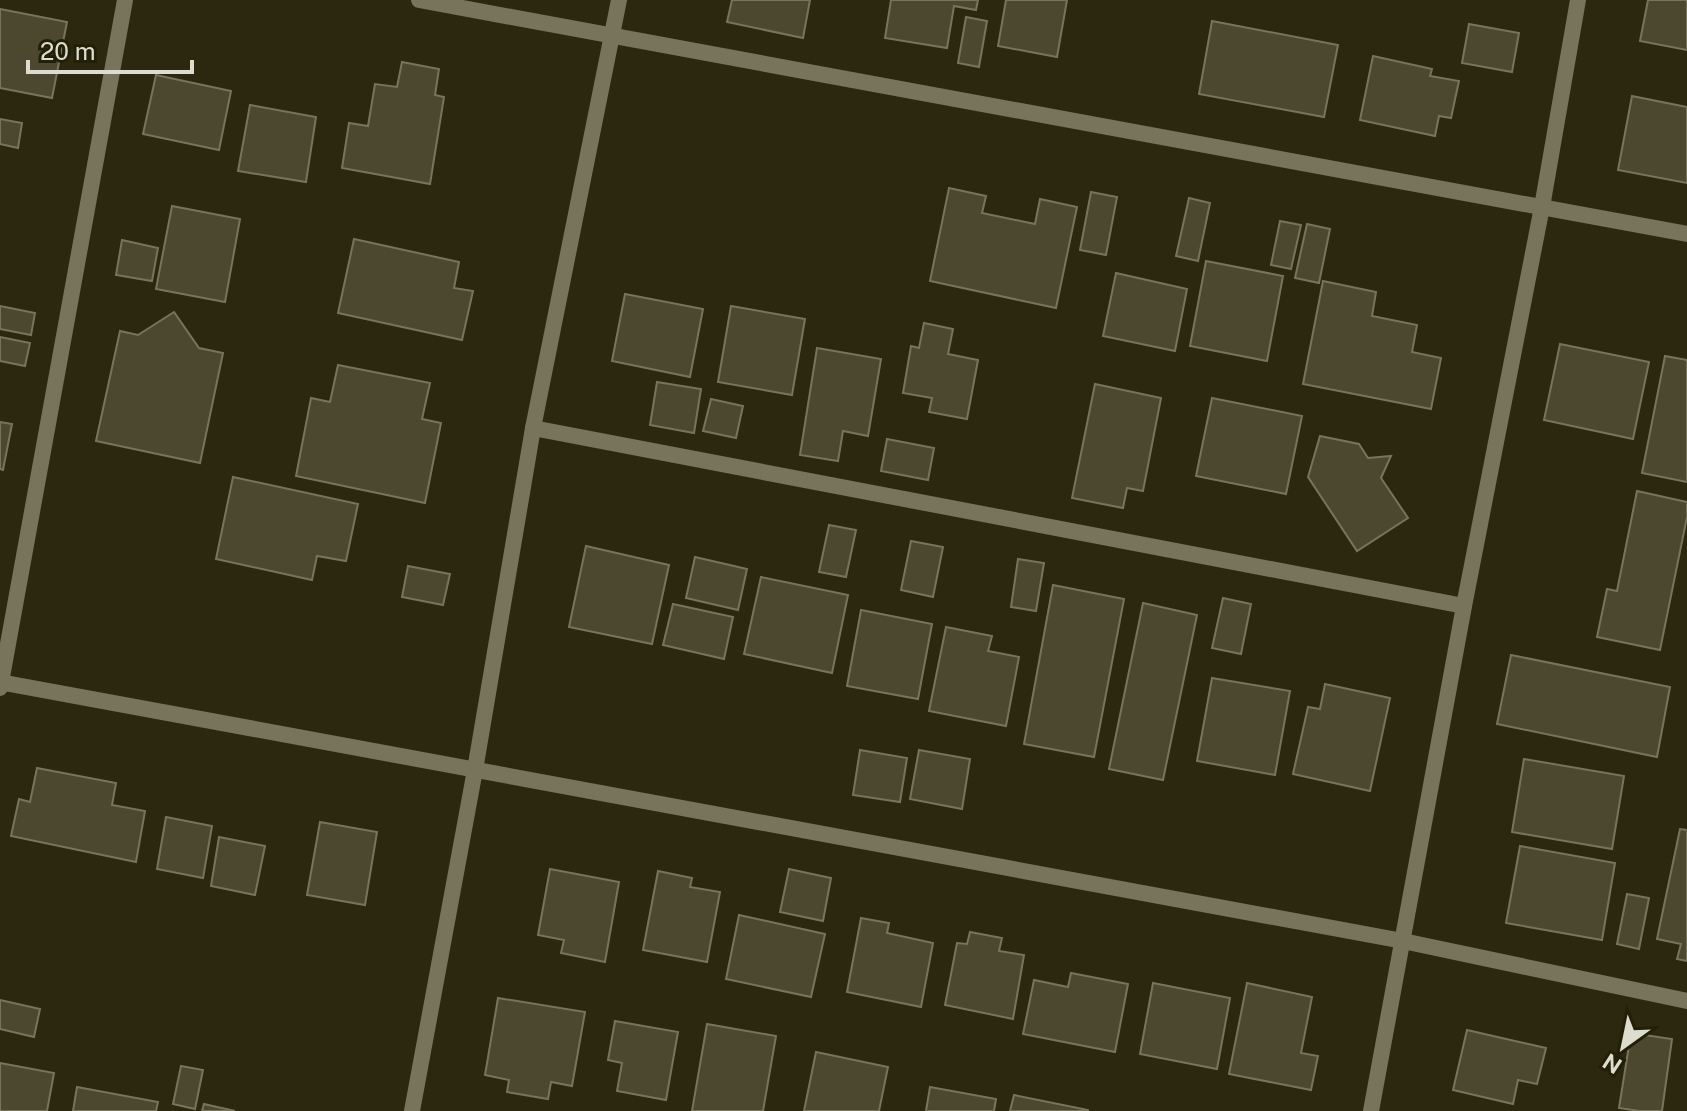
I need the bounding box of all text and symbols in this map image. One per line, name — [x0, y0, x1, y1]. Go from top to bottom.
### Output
scale bar — [28, 24, 192, 74]
text: 20 m — [40, 37, 96, 65]
north arrow — [1583, 1007, 1663, 1087]
text: N — [1598, 1048, 1626, 1079]

